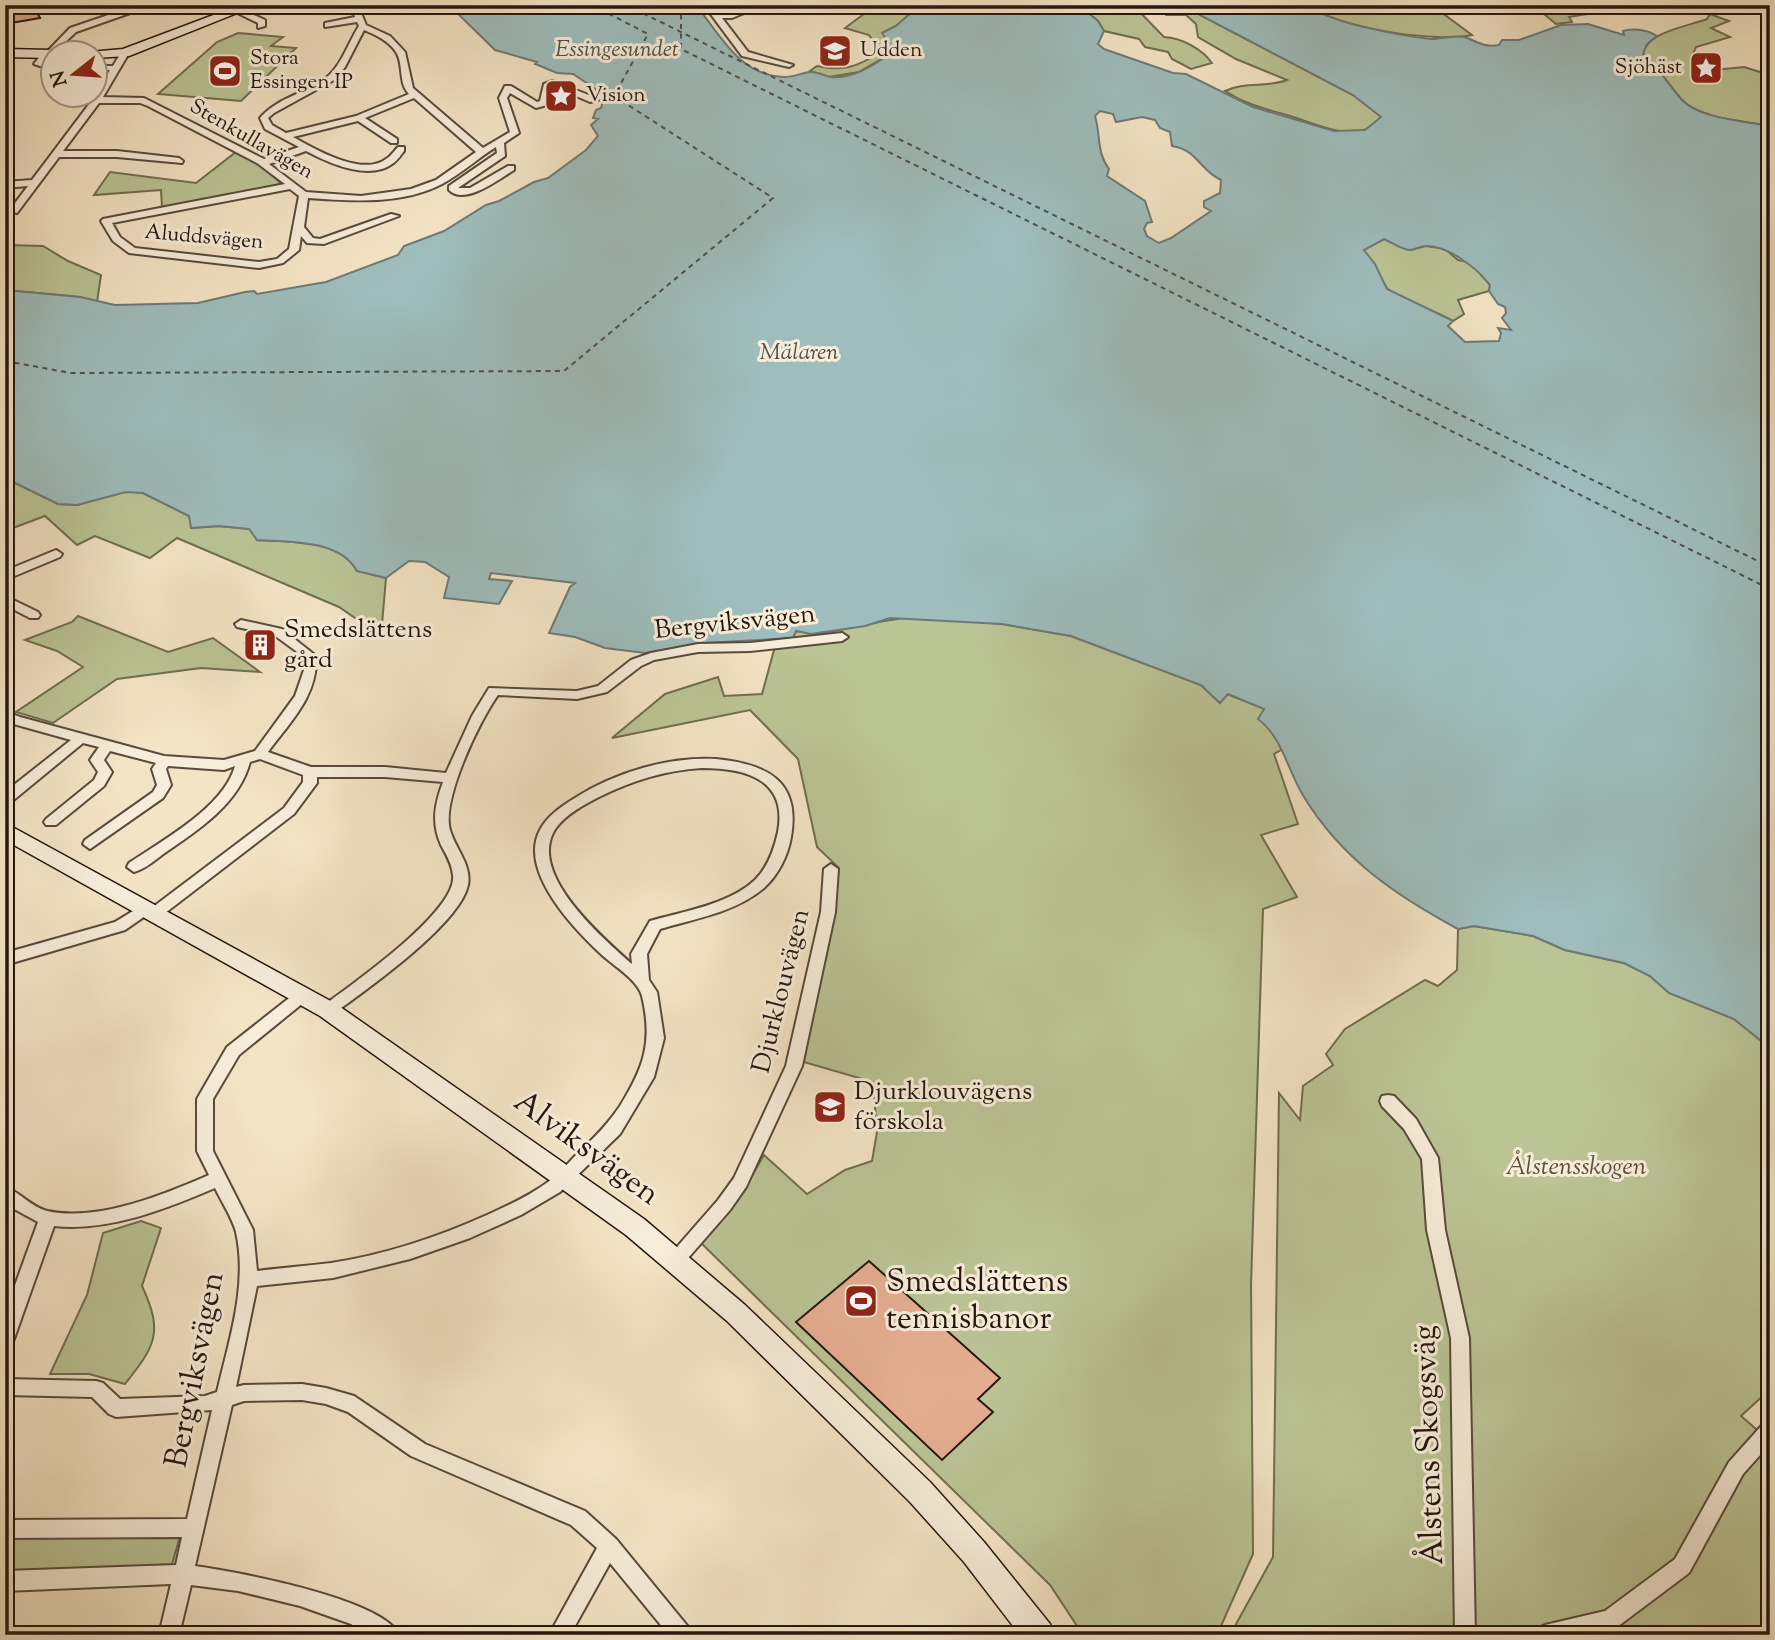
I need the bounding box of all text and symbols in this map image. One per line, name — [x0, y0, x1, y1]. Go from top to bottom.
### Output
school or university icon: Udden — [816, 32, 854, 70]
water label: Essingesundet — [555, 34, 679, 67]
place label: Udden — [860, 36, 922, 66]
north arrow — [38, 38, 108, 108]
place label: Stora Essingen IP — [250, 44, 353, 98]
place icon: Sjöhäst — [1687, 49, 1725, 87]
sports icon: Stora Essingen IP — [206, 52, 244, 90]
place label: Sjöhäst — [1615, 53, 1682, 83]
text: N — [45, 67, 75, 89]
place icon: Vision — [542, 77, 580, 115]
place label: Vision — [586, 81, 646, 111]
street label: Stenkullavägen — [183, 92, 319, 188]
street label: Aluddsvägen — [143, 218, 265, 258]
water label: Mälaren — [760, 337, 838, 370]
street label: Bergviksvägen — [653, 596, 817, 650]
place label: Smedslättens gård — [284, 612, 432, 679]
building icon: Smedslättens gård — [241, 626, 279, 664]
street label: Djurklouvägen — [744, 905, 820, 1077]
place label: Djurklouvägens förskola — [854, 1074, 1032, 1141]
street label: Alviksvägen — [503, 1080, 669, 1218]
school or university icon: Djurklouvägens förskola — [811, 1088, 849, 1126]
park label: Ålstensskogen — [1506, 1149, 1647, 1186]
place label: Smedslättens tennisbanor — [886, 1260, 1068, 1343]
street label: Bergviksvägen — [154, 1268, 238, 1472]
sports icon: Smedslättens tennisbanor — [842, 1282, 880, 1320]
street label: Ålstens Skogsväg — [1403, 1324, 1457, 1566]

